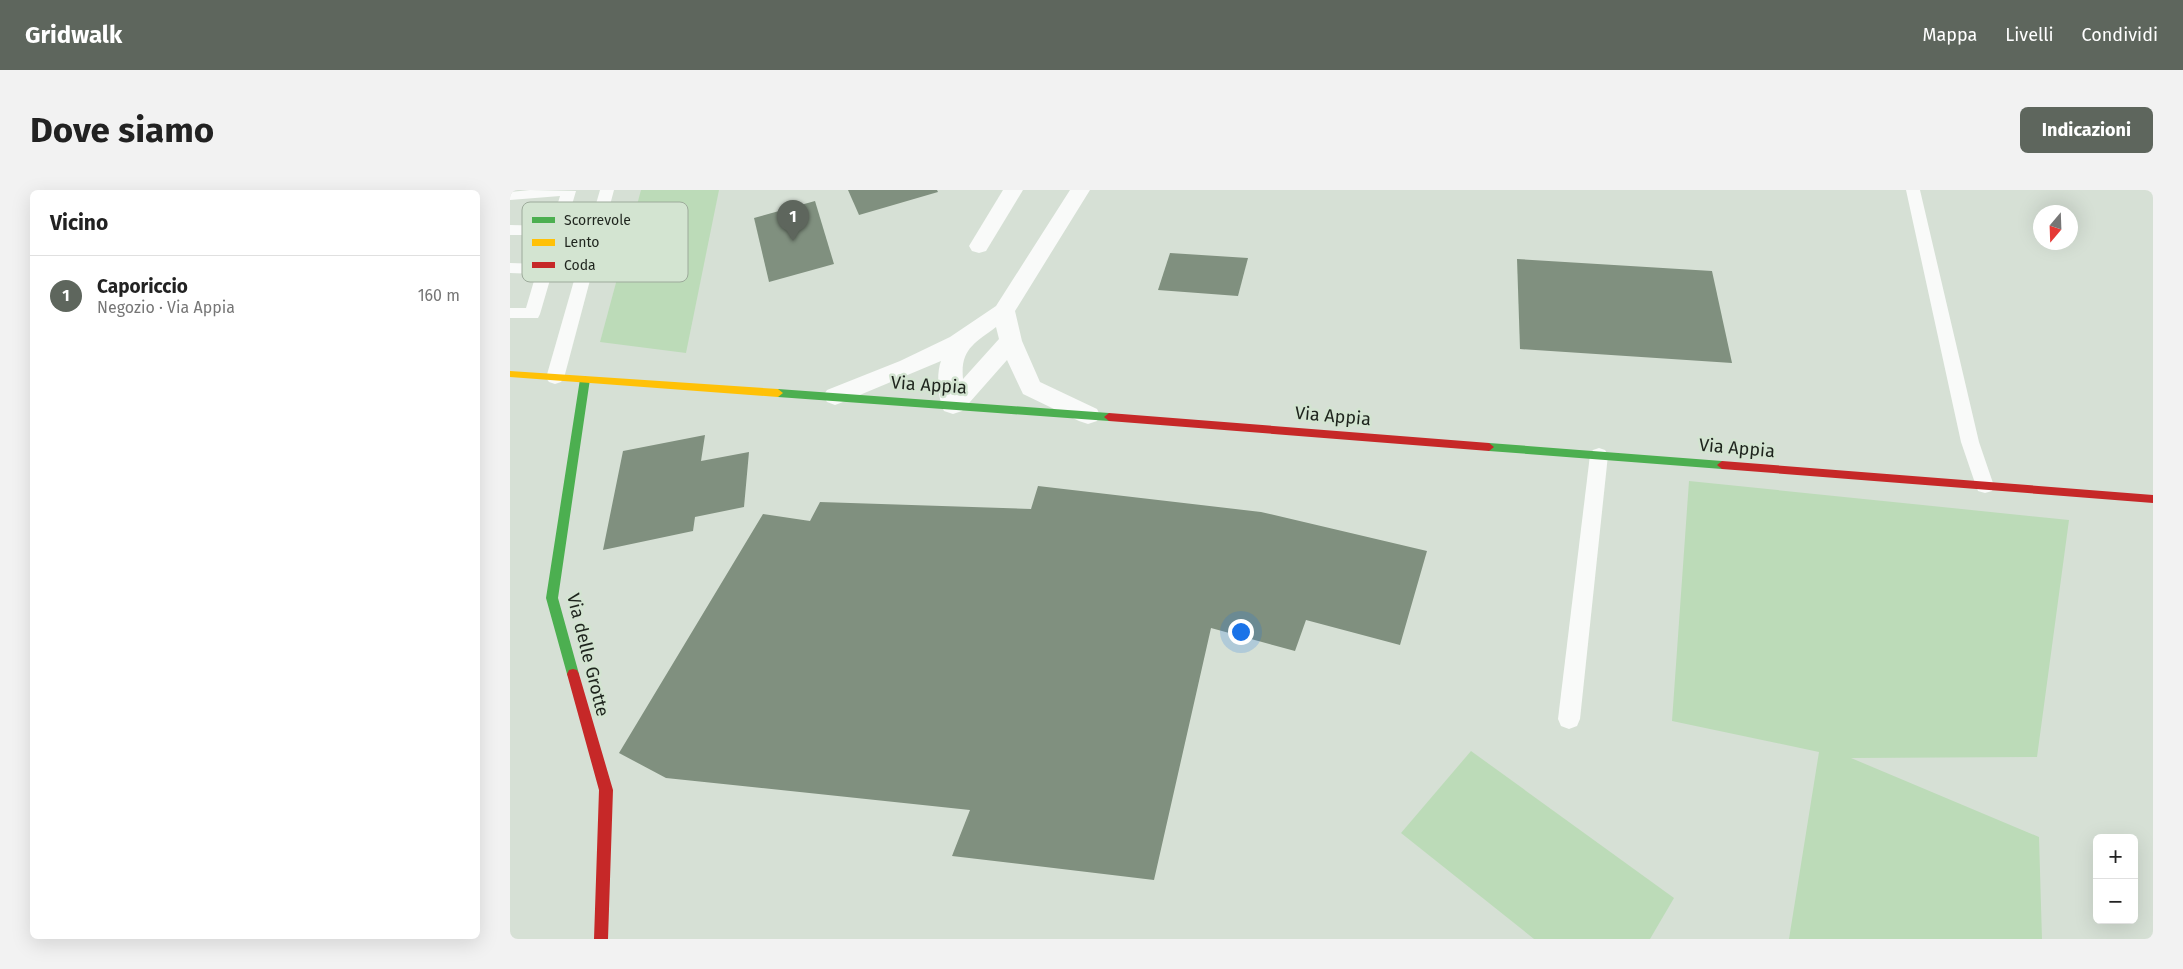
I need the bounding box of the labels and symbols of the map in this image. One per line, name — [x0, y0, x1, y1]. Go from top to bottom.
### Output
pin: 1 — [777, 200, 809, 241]
legend — [522, 202, 688, 282]
north arrow — [2033, 205, 2078, 250]
text: Scorrevole — [564, 212, 631, 229]
text: Lento — [564, 234, 599, 251]
text: Coda — [564, 257, 596, 274]
street label: Via Appia — [890, 371, 968, 399]
street label: Via Appia — [1294, 402, 1372, 430]
street label: Via Appia — [1698, 434, 1776, 462]
street label: Via delle Grotte — [562, 591, 614, 719]
your location — [1228, 619, 1254, 645]

